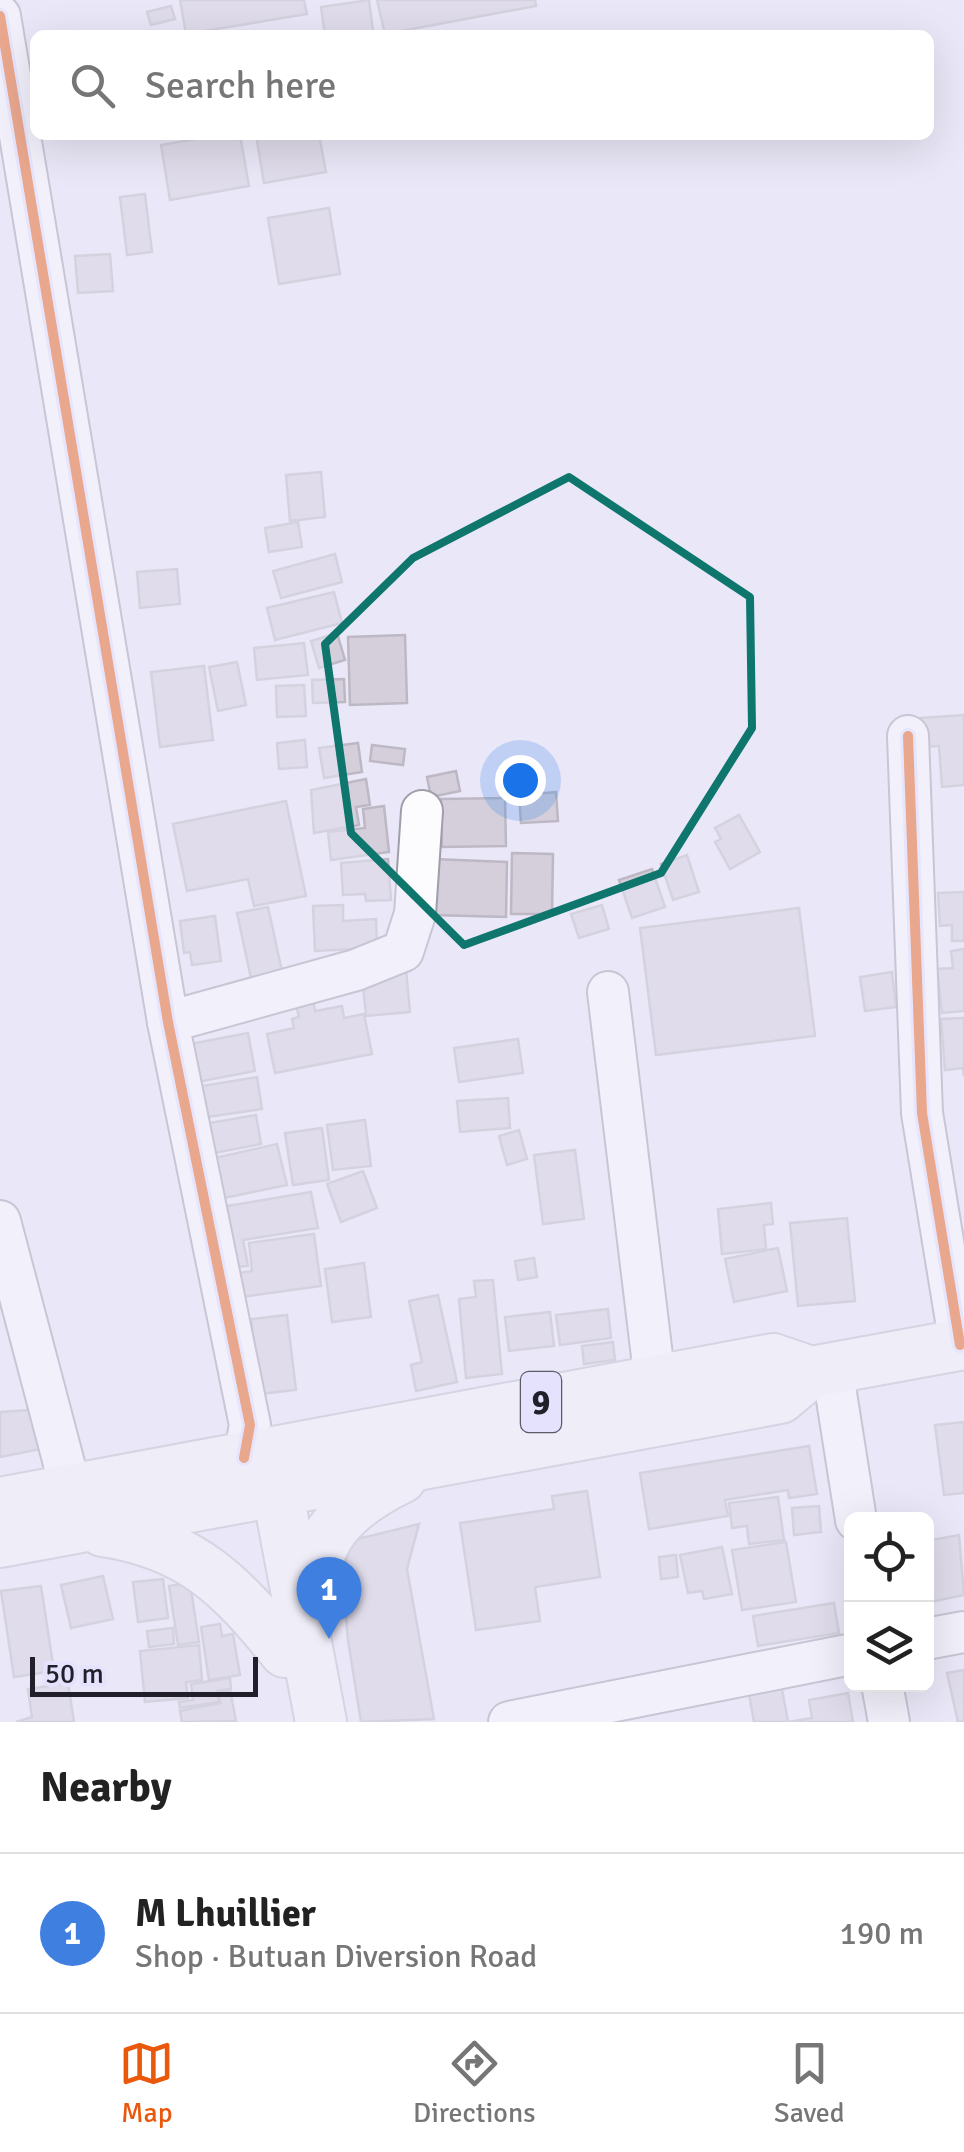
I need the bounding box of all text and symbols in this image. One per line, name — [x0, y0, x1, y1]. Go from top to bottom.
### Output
search box — [30, 30, 934, 140]
icon: search — [65, 58, 120, 113]
text: Search here — [145, 62, 337, 109]
your location — [495, 755, 546, 806]
road number: 9 — [521, 1372, 561, 1432]
map controls — [844, 1512, 934, 1692]
button: locate — [844, 1512, 934, 1602]
pin: 1 — [296, 1556, 362, 1639]
button: layers — [844, 1602, 934, 1692]
scale bar — [30, 1652, 258, 1696]
text: 50 m — [45, 1657, 104, 1691]
text: Nearby — [40, 1762, 172, 1813]
text: M Lhuillier — [135, 1890, 316, 1937]
text: 1 — [64, 1914, 81, 1953]
text: 190 m — [840, 1914, 924, 1953]
text: Shop · Butuan Diversion Road — [135, 1937, 537, 1976]
tab: Map — [119, 2036, 174, 2130]
tab: Directions — [413, 2036, 535, 2130]
tab: Saved — [774, 2036, 845, 2130]

